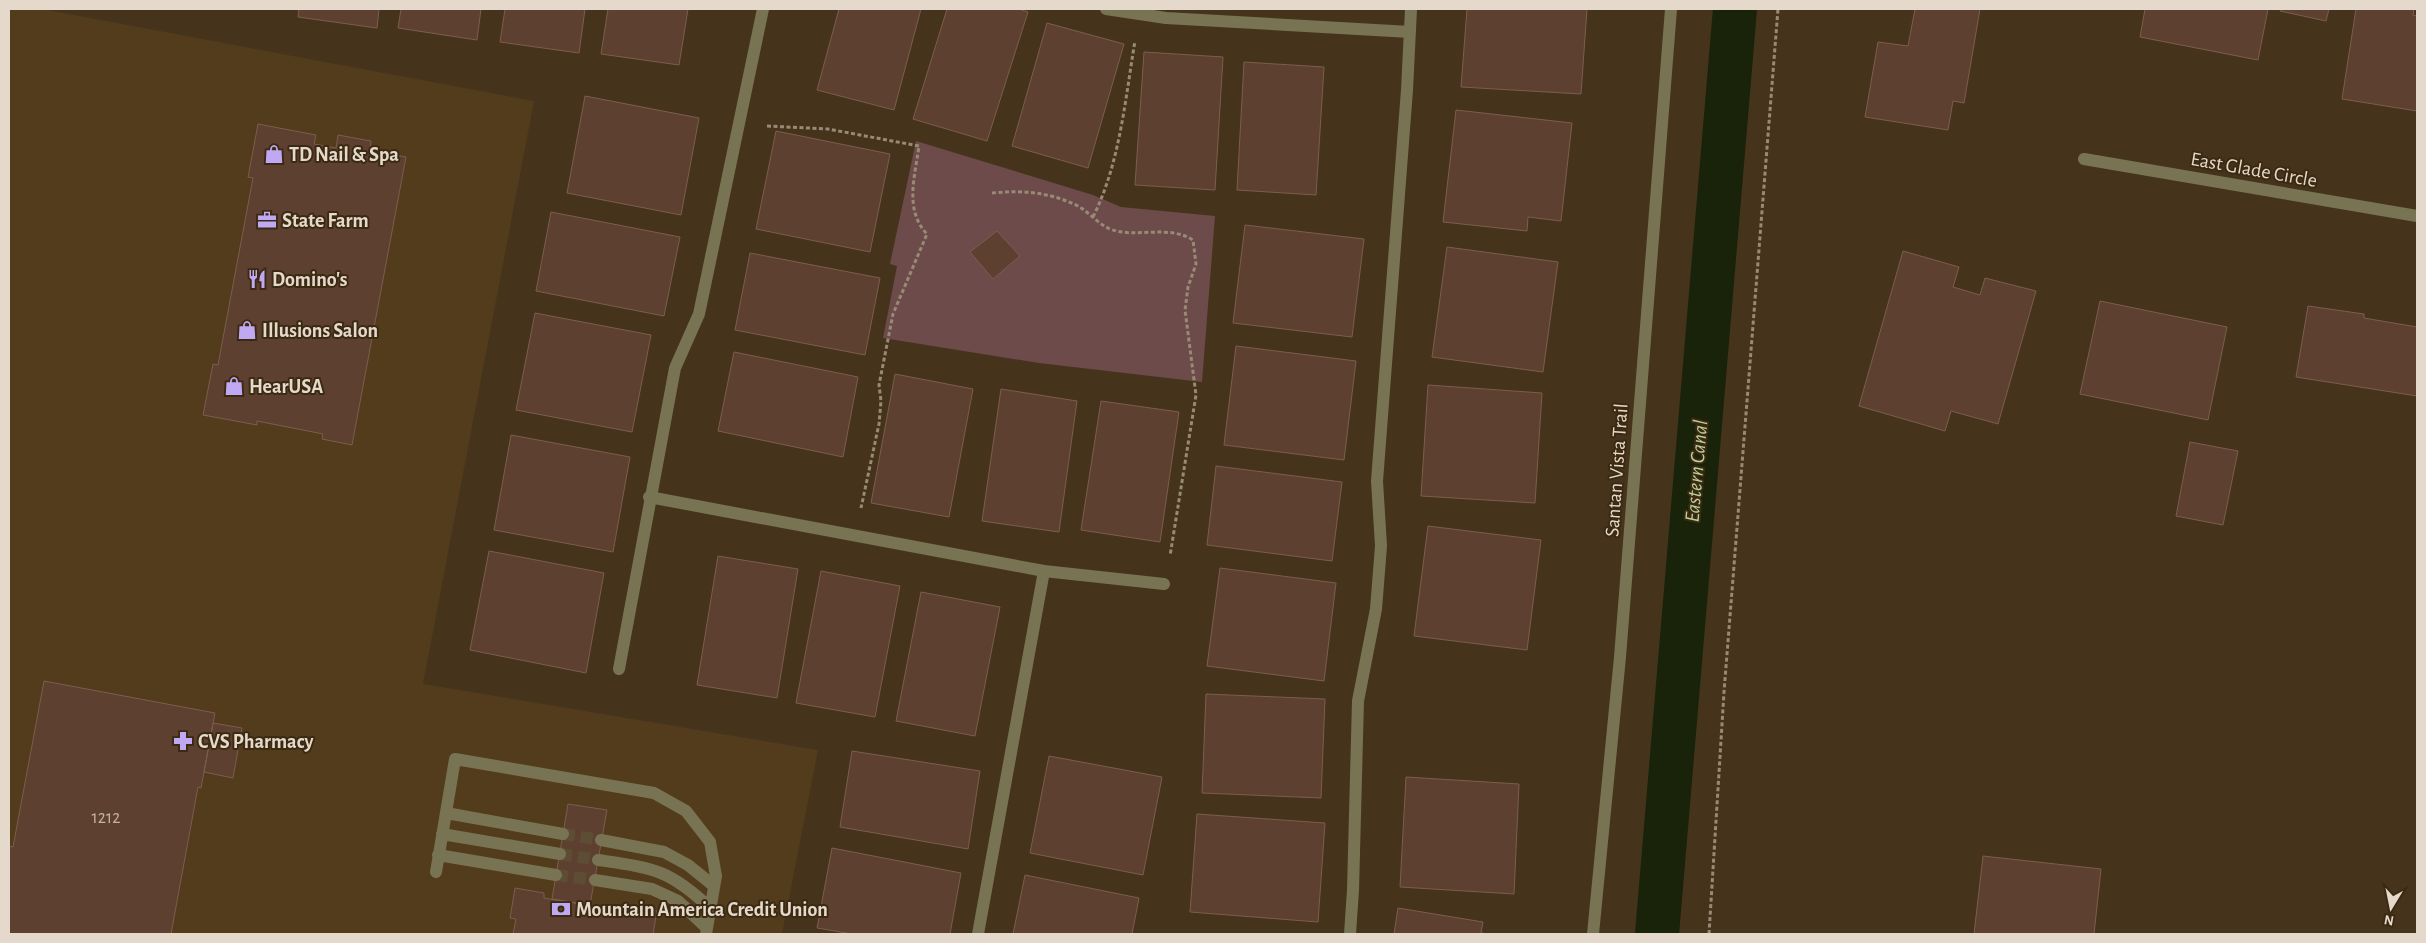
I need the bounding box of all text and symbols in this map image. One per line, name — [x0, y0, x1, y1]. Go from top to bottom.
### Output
shop icon: TD Nail & Spa — [263, 143, 285, 165]
place label: TD Nail & Spa — [289, 145, 399, 165]
street label: East Glade Circle — [2189, 149, 2319, 191]
office icon: State Farm — [256, 209, 278, 231]
place label: State Farm — [282, 211, 369, 231]
restaurant icon: Domino's — [246, 268, 268, 290]
place label: Domino's — [272, 270, 348, 290]
shop icon: Illusions Salon — [236, 319, 258, 341]
place label: Illusions Salon — [262, 321, 378, 341]
shop icon: HearUSA — [223, 375, 245, 397]
place label: HearUSA — [249, 377, 323, 397]
street label: Santan Vista Trail — [1602, 403, 1632, 537]
water label: Eastern Canal — [1682, 419, 1711, 523]
pharmacy icon: CVS Pharmacy — [172, 730, 194, 752]
place label: CVS Pharmacy — [198, 732, 313, 752]
house number: 1212 — [92, 809, 120, 827]
north arrow — [2366, 883, 2416, 933]
bank icon: Mountain America Credit Union — [550, 898, 572, 920]
place label: Mountain America Credit Union — [576, 900, 828, 920]
text: N — [2383, 912, 2395, 928]

